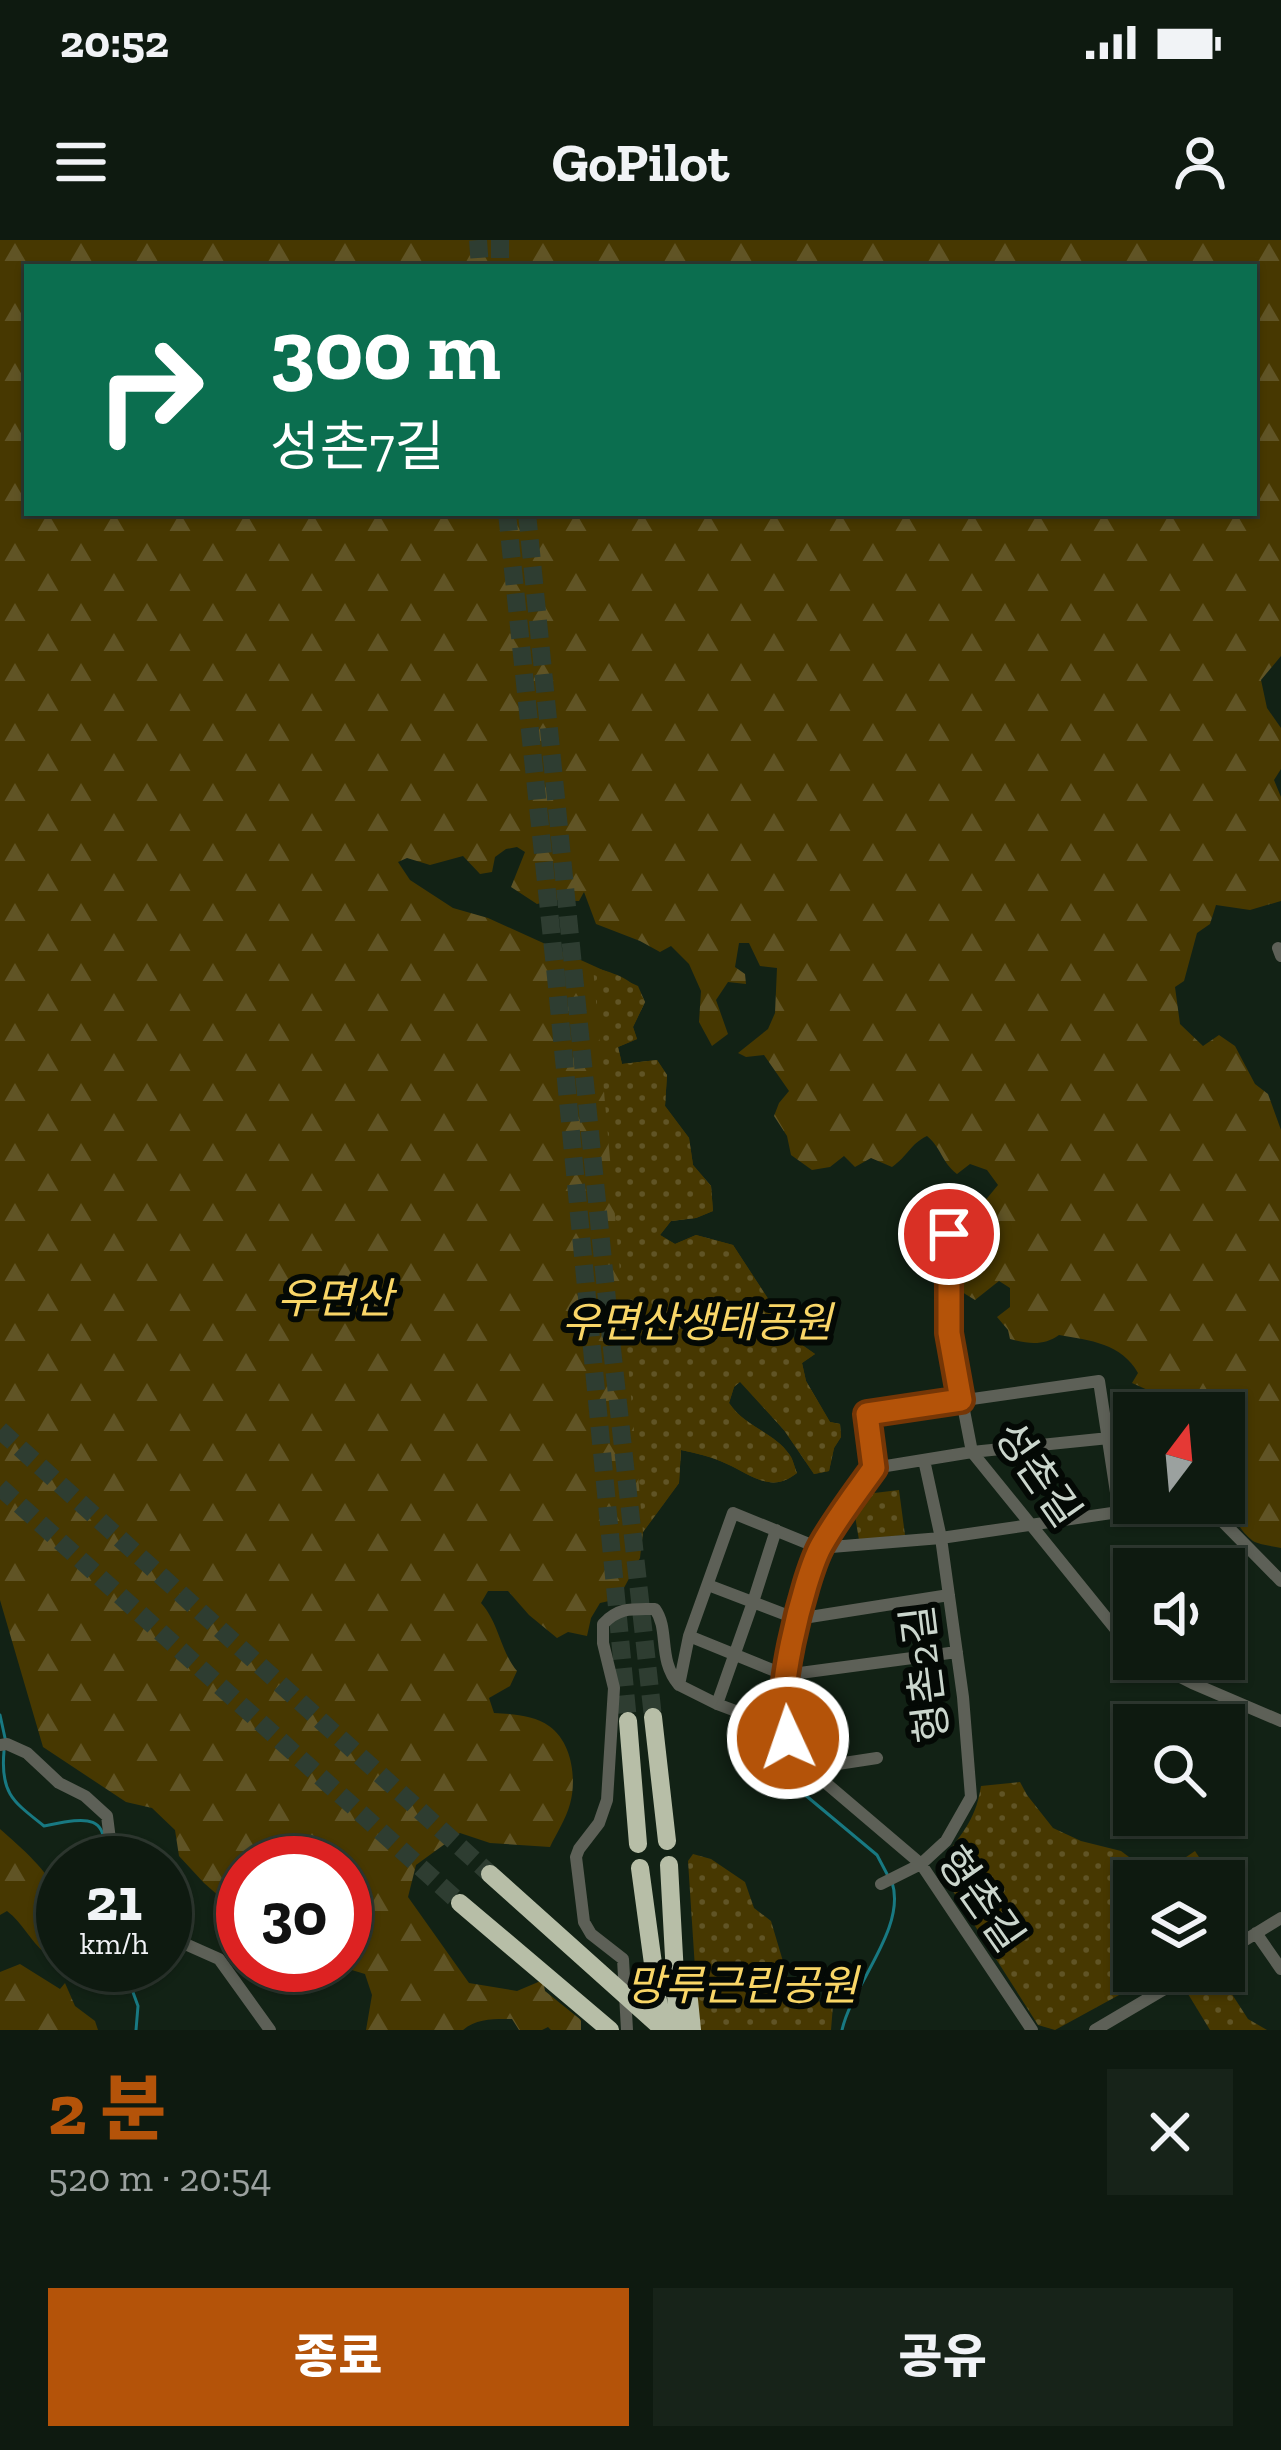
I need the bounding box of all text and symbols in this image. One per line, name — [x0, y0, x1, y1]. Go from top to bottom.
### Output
text: 20:52 — [60, 15, 169, 69]
icon: menu — [48, 129, 114, 195]
icon: person — [1167, 129, 1233, 195]
text: GoPilot — [552, 130, 729, 195]
text: 300 m — [270, 300, 501, 401]
icon: right — [72, 312, 228, 468]
text: 성촌7길 — [270, 414, 444, 479]
pin — [898, 1183, 1000, 1285]
icon: arrive — [916, 1201, 982, 1267]
park label: 우면산 — [277, 1273, 397, 1324]
park label: 우면산생태공원 — [562, 1297, 836, 1348]
north arrow — [1113, 1392, 1245, 1524]
map controls — [1113, 1392, 1245, 1992]
street label: 성촌길 — [984, 1412, 1092, 1536]
button: sound — [1113, 1548, 1245, 1680]
street label: 형촌2길 — [891, 1603, 959, 1745]
position arrow — [725, 1675, 851, 1801]
button: search — [1113, 1704, 1245, 1836]
speed limit sign: 30 — [216, 1836, 372, 1992]
street label: 형촌길 — [927, 1837, 1035, 1961]
button: layers — [1113, 1860, 1245, 1992]
text: 21 — [86, 1863, 142, 1935]
text: km/h — [80, 1926, 148, 1962]
park label: 망루근린공원 — [626, 1960, 861, 2011]
text: 2 분 — [48, 2066, 166, 2152]
button: close — [1107, 2069, 1233, 2195]
text: 520 m · 20:54 — [48, 2154, 272, 2201]
button: 종료 — [48, 2288, 629, 2426]
button: 공유 — [653, 2288, 1233, 2426]

